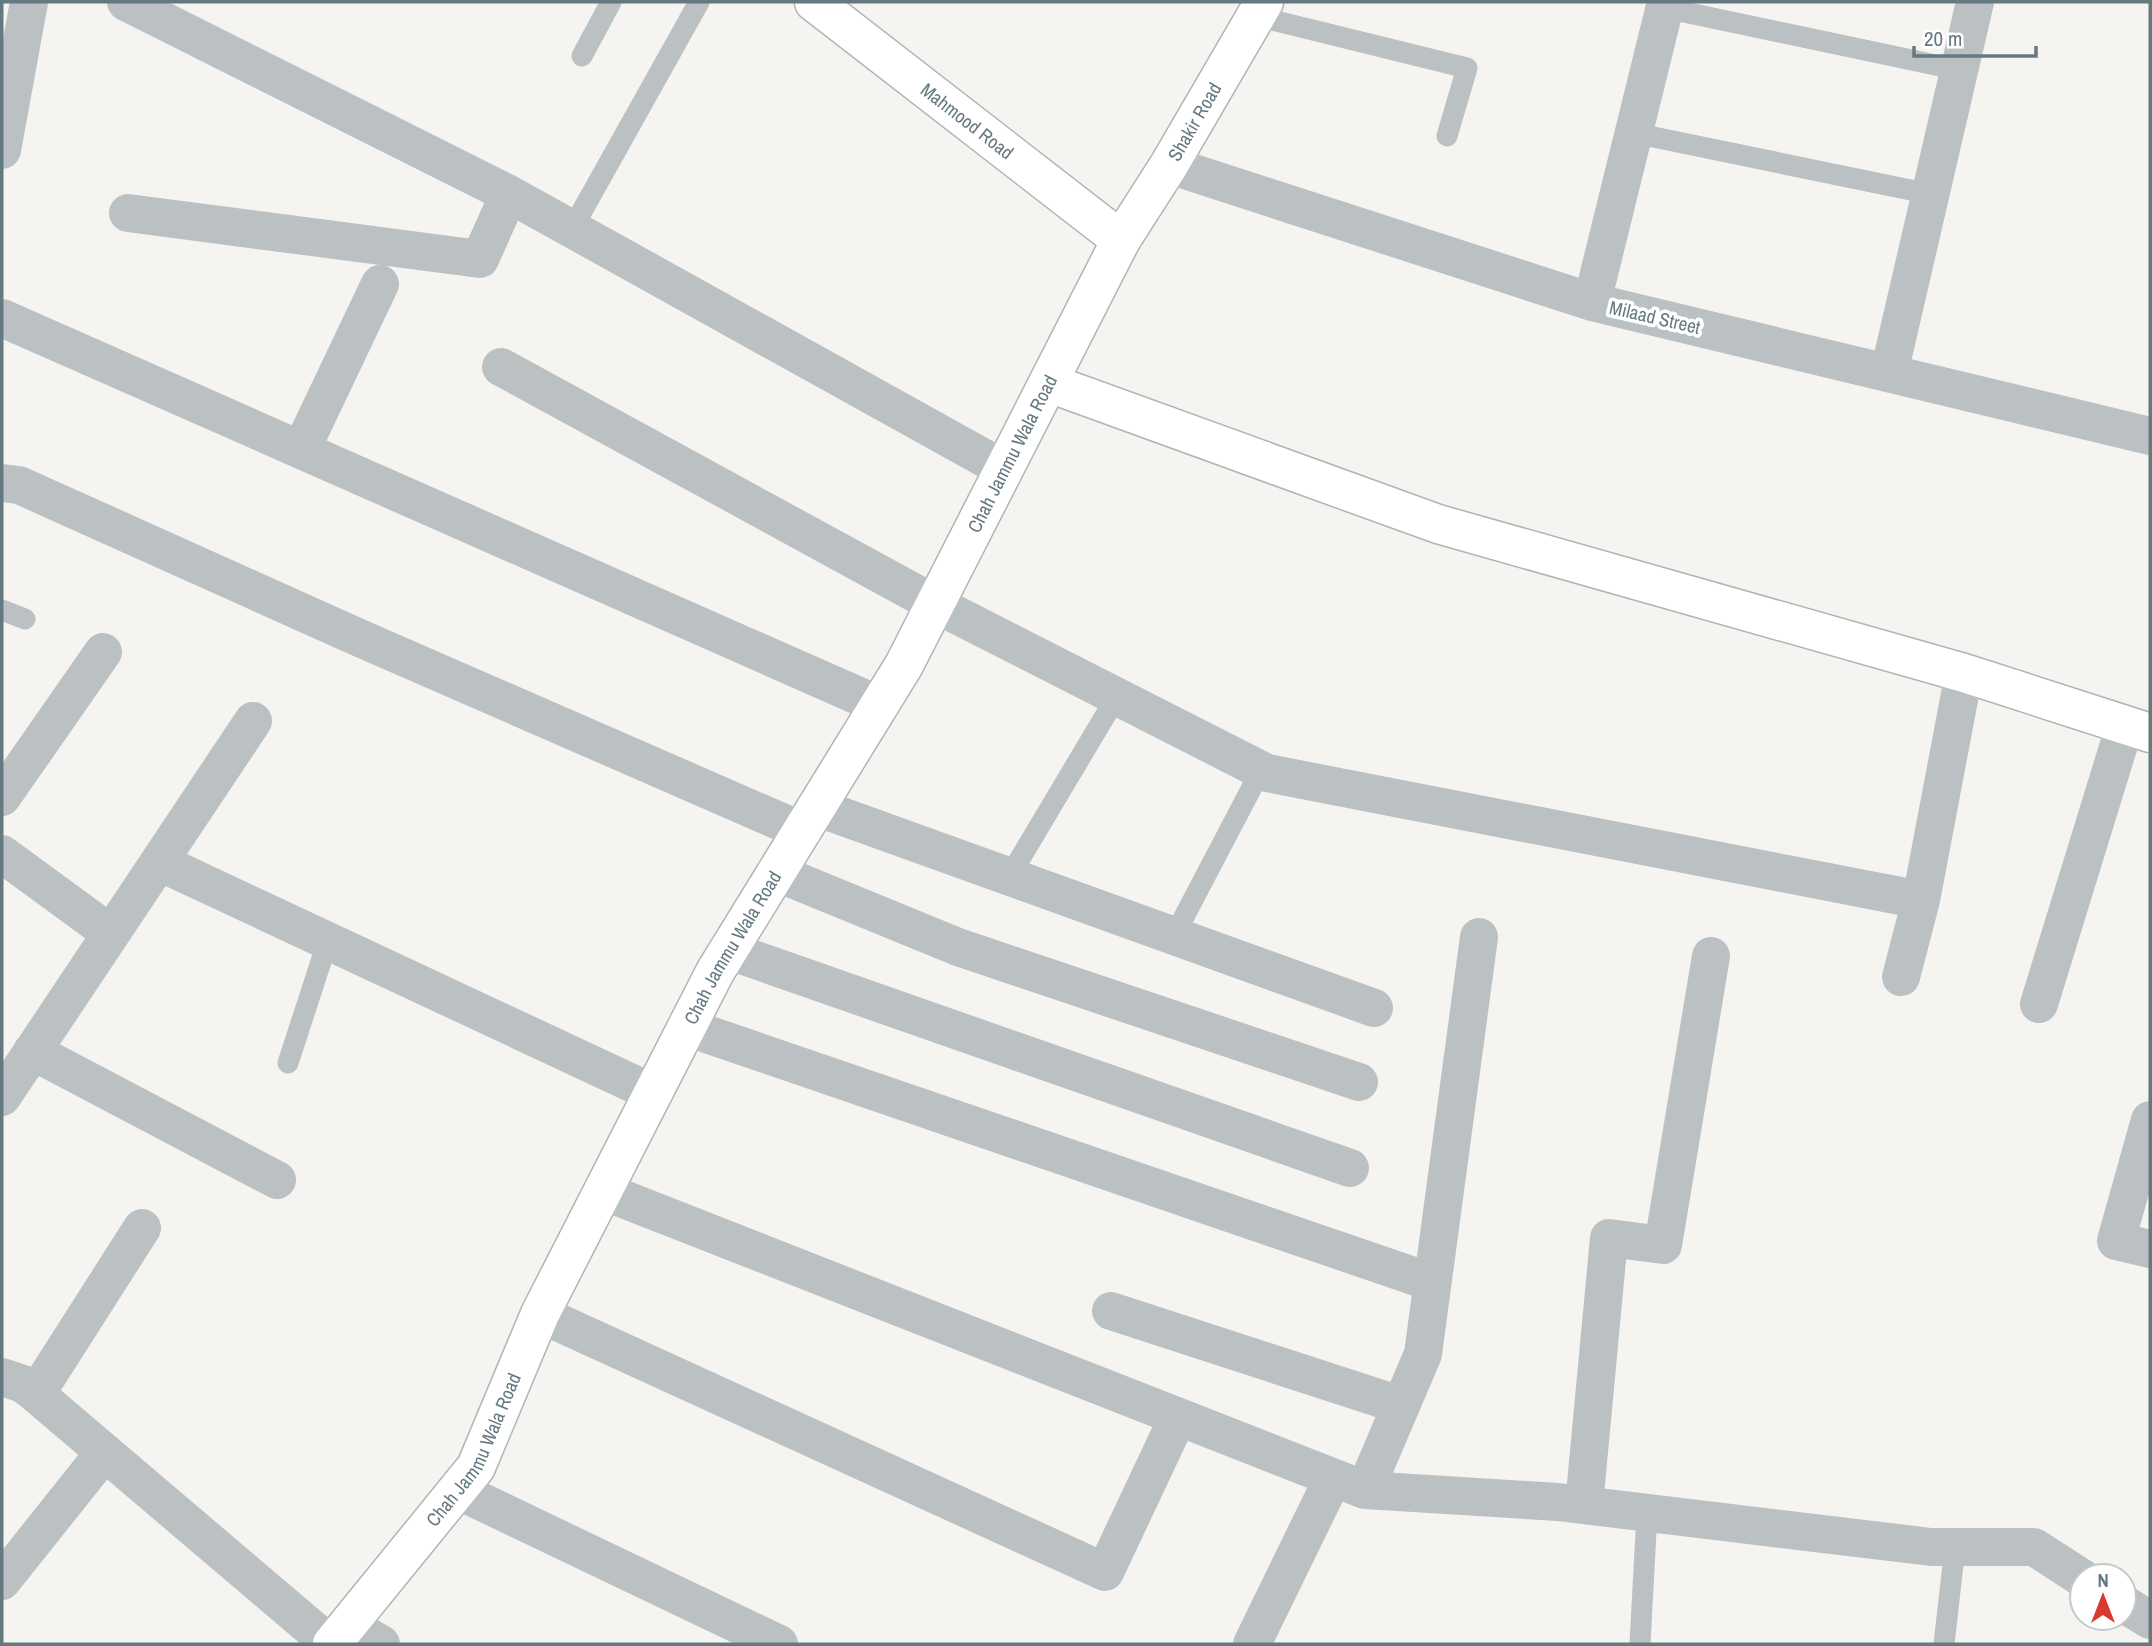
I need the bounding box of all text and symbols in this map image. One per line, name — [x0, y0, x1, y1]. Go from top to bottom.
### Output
scale bar — [1914, 14, 2036, 58]
text: 20 m — [1924, 24, 1962, 53]
street label: Mahmood Road — [916, 77, 1019, 165]
street label: Shakir Road — [1161, 78, 1227, 166]
street label: Milaad Street — [1607, 294, 1704, 340]
street label: Chah Jammu Wala Road — [961, 370, 1063, 537]
street label: Chah Jammu Wala Road — [677, 866, 787, 1029]
street label: Chah Jammu Wala Road — [420, 1369, 527, 1532]
north arrow — [2068, 1562, 2138, 1632]
text: N — [2097, 1567, 2109, 1593]

